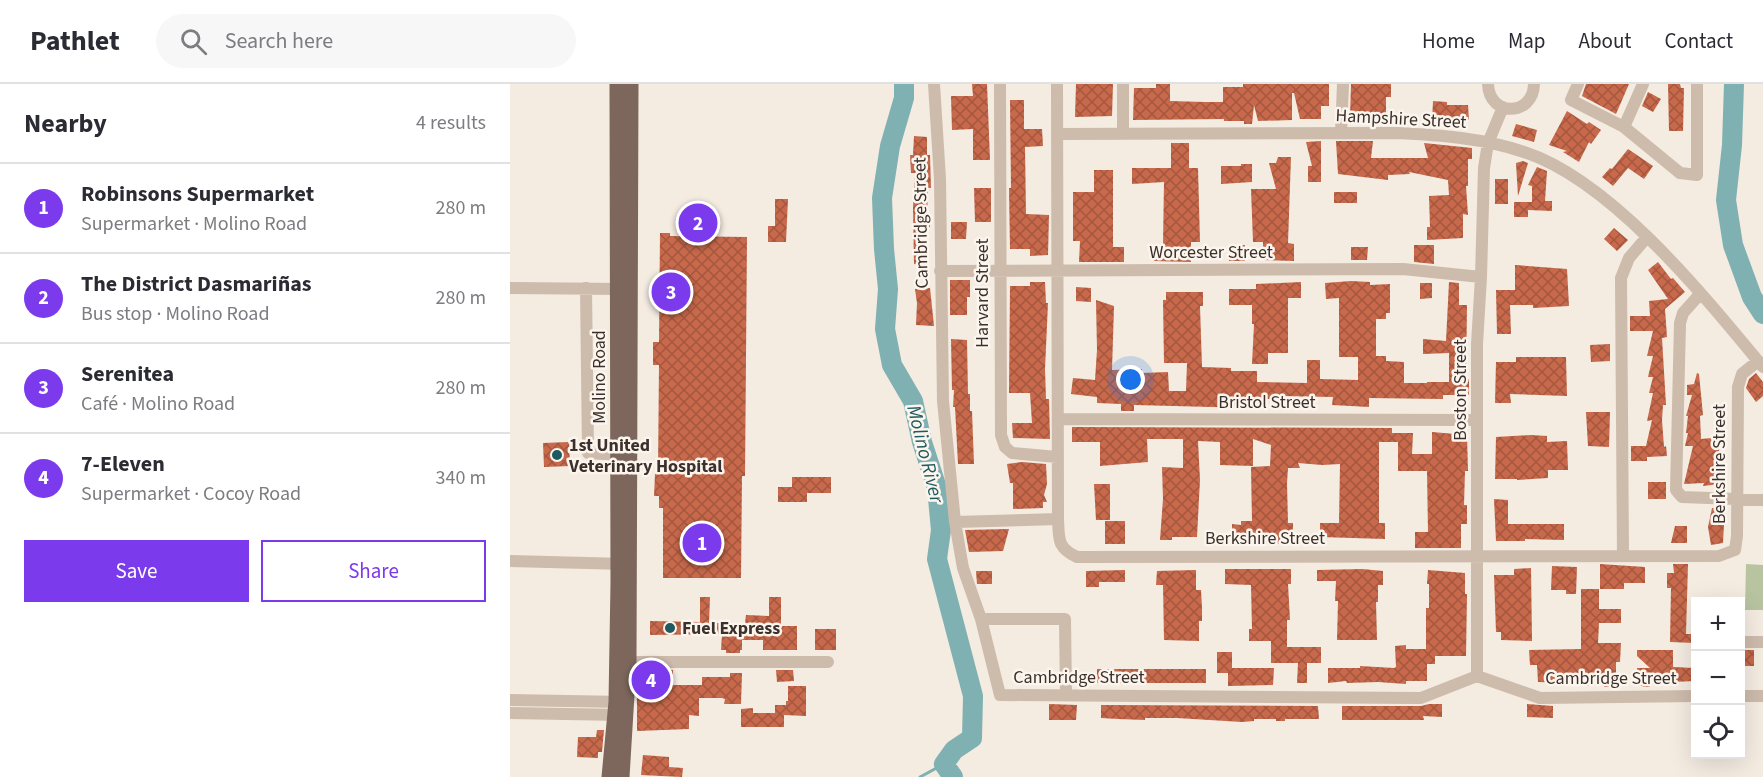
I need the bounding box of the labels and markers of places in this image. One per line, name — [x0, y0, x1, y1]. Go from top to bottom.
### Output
pin: 2 — [678, 200, 717, 246]
pin: 3 — [652, 270, 690, 314]
place label: 1st United Veterinary Hospital — [568, 433, 722, 479]
marker: 1st United Veterinary Hospital — [550, 448, 564, 462]
pin: 1 — [682, 520, 722, 566]
place label: Fuel Express — [682, 616, 780, 641]
marker: Fuel Express — [663, 621, 677, 635]
pin: 4 — [632, 658, 670, 702]

